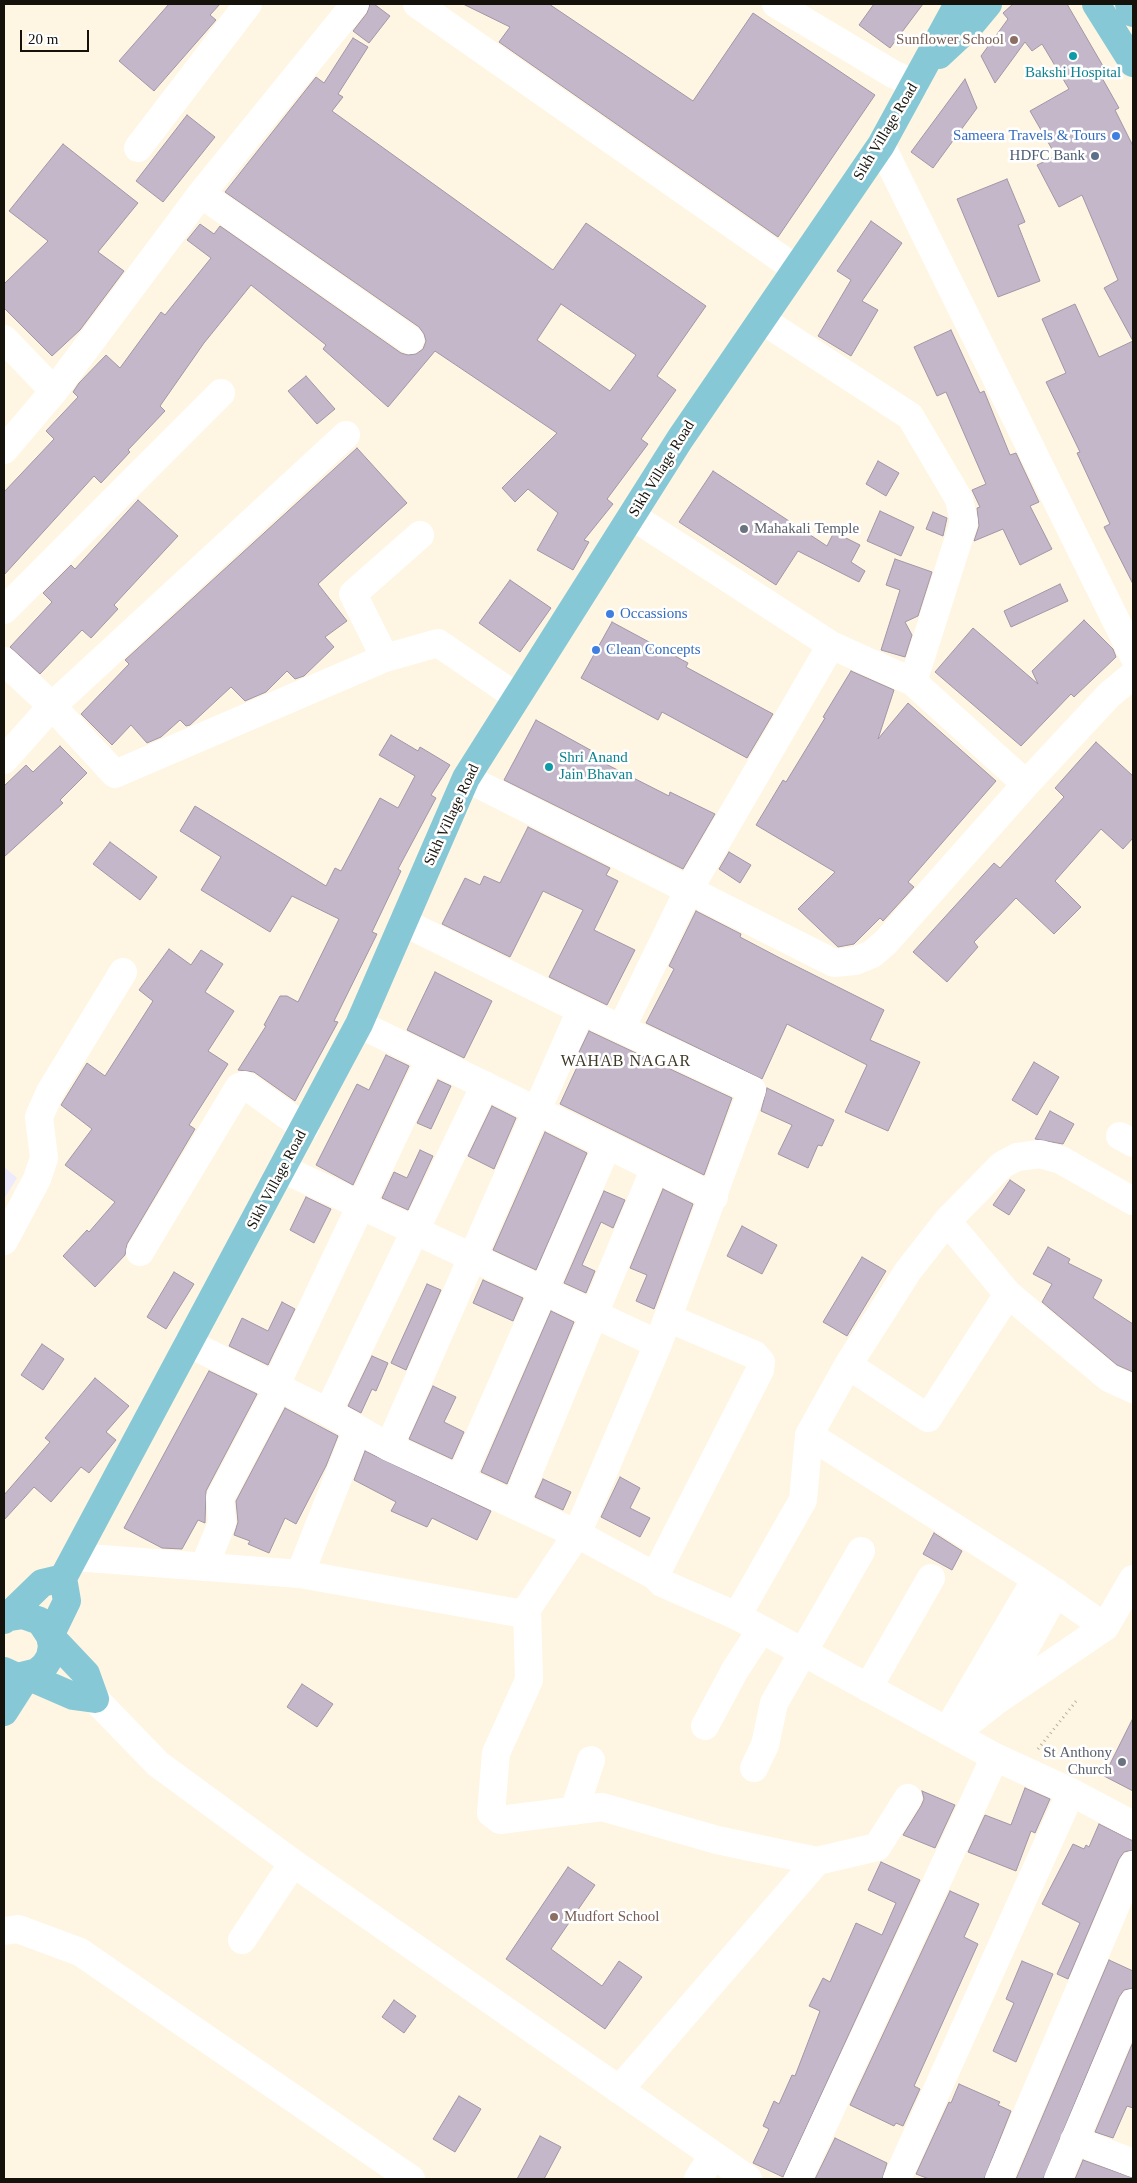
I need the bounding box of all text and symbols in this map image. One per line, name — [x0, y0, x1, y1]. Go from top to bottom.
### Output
scale bar — [22, 20, 91, 52]
text: 20 m — [28, 31, 58, 47]
place label: Sunflower School — [896, 31, 1004, 49]
marker: Sunflower School — [1008, 34, 1020, 46]
marker: Bakshi Hospital — [1067, 50, 1079, 62]
place label: Bakshi Hospital — [1025, 64, 1121, 82]
street label: Sikh Village Road — [850, 80, 922, 184]
place label: Sameera Travels & Tours — [953, 127, 1106, 145]
marker: Sameera Travels & Tours — [1110, 130, 1122, 142]
place label: HDFC Bank — [1010, 147, 1085, 165]
marker: HDFC Bank — [1089, 150, 1101, 162]
street label: Sikh Village Road — [625, 418, 699, 520]
place label: Mahakali Temple — [754, 520, 859, 538]
marker: Mahakali Temple — [738, 523, 750, 535]
place label: Occassions — [620, 605, 687, 623]
marker: Occassions — [604, 608, 616, 620]
place label: Clean Concepts — [606, 641, 701, 659]
marker: Clean Concepts — [590, 644, 602, 656]
place label: Shri Anand Jain Bhavan — [559, 749, 633, 784]
street label: Sikh Village Road — [421, 761, 483, 869]
marker: Shri Anand Jain Bhavan — [543, 761, 555, 773]
district label: WAHAB NAGAR — [559, 1052, 693, 1072]
street label: Sikh Village Road — [243, 1127, 311, 1233]
place label: St Anthony Church — [1043, 1744, 1112, 1779]
marker: St Anthony Church — [1116, 1756, 1128, 1768]
place label: Mudfort School — [564, 1908, 659, 1926]
marker: Mudfort School — [548, 1911, 560, 1923]

